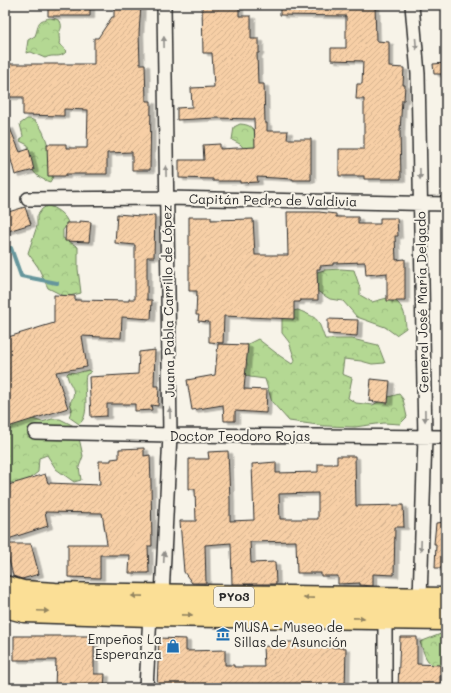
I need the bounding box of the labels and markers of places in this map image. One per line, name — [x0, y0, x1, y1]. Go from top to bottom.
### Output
place label: MUSA - Museo de Sillas de Asunción — [234, 618, 347, 650]
museum icon: MUSA - Museo de Sillas de Asunción — [215, 626, 231, 642]
place label: Empeños La Esperanza — [88, 630, 162, 662]
shop icon: Empeños La Esperanza — [165, 638, 181, 654]

